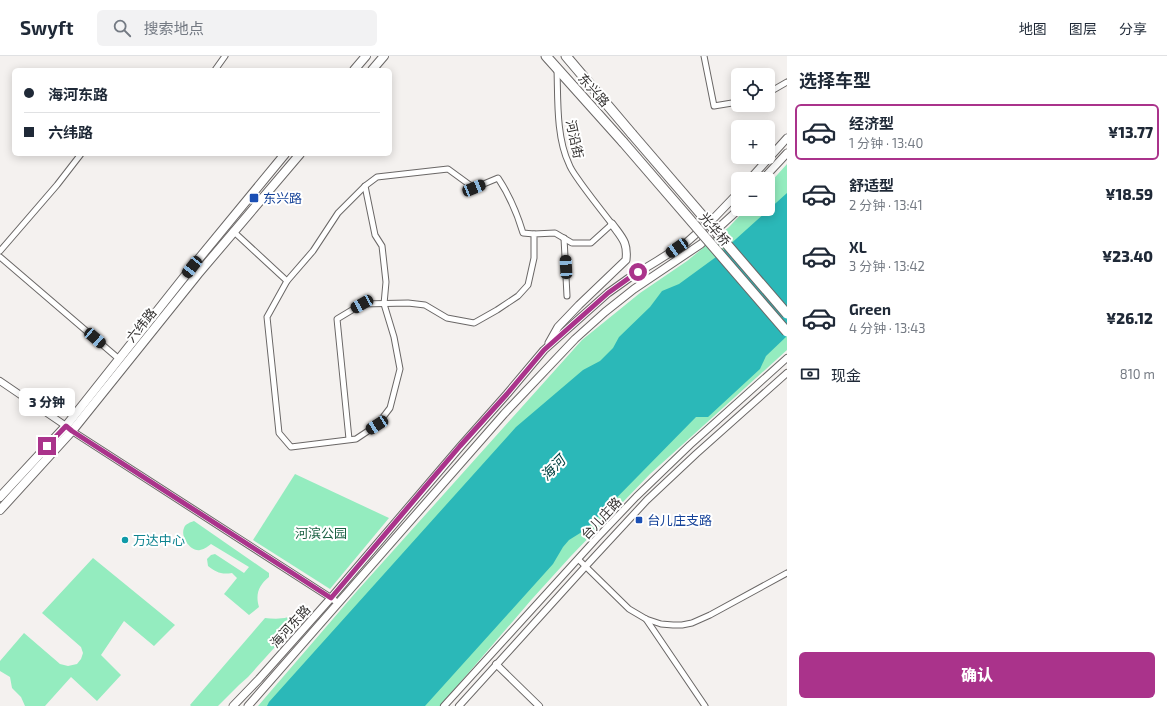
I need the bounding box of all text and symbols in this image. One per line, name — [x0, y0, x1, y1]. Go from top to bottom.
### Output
search box — [97, 10, 377, 46]
text: Swyft — [20, 16, 73, 39]
icon: search — [111, 17, 133, 39]
text: 搜索地点 — [143, 19, 203, 37]
text: 地图 — [1019, 20, 1047, 37]
text: 图层 — [1069, 20, 1097, 37]
text: 分享 — [1119, 20, 1147, 37]
map controls — [731, 68, 775, 216]
button: locate — [731, 68, 775, 112]
text: 选择车型 — [799, 69, 871, 91]
street label: 东兴路 — [575, 70, 613, 110]
text: 海河东路 — [48, 85, 108, 103]
icon: car — [801, 114, 837, 150]
text: 经济型 — [849, 114, 894, 132]
street label: 河沿街 — [563, 118, 587, 160]
button: + — [731, 120, 775, 164]
text: 六纬路 — [48, 123, 93, 141]
text: ¥13.77 — [1108, 123, 1153, 141]
text: 1 分钟 · 13:40 — [849, 135, 923, 151]
button: − — [731, 172, 775, 216]
icon: car — [801, 176, 837, 212]
text: 舒适型 — [849, 176, 894, 194]
car — [461, 178, 487, 198]
text: ¥18.59 — [1105, 185, 1153, 203]
place label: 东兴路 — [263, 190, 302, 206]
marker: 东兴路 — [248, 192, 260, 204]
text: 2 分钟 · 13:41 — [849, 197, 923, 213]
street label: 光华桥 — [696, 209, 734, 249]
car — [664, 236, 690, 260]
icon: car — [801, 238, 837, 274]
text: XL — [849, 238, 867, 256]
text: ¥23.40 — [1102, 247, 1153, 265]
car — [180, 254, 204, 280]
car — [559, 255, 573, 279]
text: 3 分钟 · 13:42 — [849, 258, 925, 274]
route start — [629, 263, 647, 281]
car — [349, 293, 375, 315]
icon: car — [801, 300, 837, 336]
text: Green — [849, 300, 891, 318]
street label: 六纬路 — [123, 305, 159, 345]
text: ¥26.12 — [1106, 309, 1153, 327]
text: 4 分钟 · 13:43 — [849, 320, 925, 336]
car — [82, 326, 108, 350]
icon: cash — [799, 363, 821, 385]
text: 现金 — [831, 366, 861, 384]
text: 810 m — [1120, 366, 1155, 382]
callout: 3 分钟 — [19, 388, 75, 416]
text: 3 分钟 — [29, 394, 65, 410]
car — [364, 413, 390, 437]
route end — [38, 437, 56, 455]
water label: 海河 — [537, 450, 571, 484]
street label: 台儿庄路 — [577, 494, 625, 542]
place label: 台儿庄支路 — [647, 512, 712, 528]
marker: 台儿庄支路 — [634, 515, 644, 525]
park label: 河滨公园 — [295, 525, 347, 541]
place label: 万达中心 — [133, 532, 185, 548]
marker: 万达中心 — [120, 535, 130, 545]
street label: 海河东路 — [267, 601, 313, 651]
button: 确认 — [799, 652, 1155, 698]

